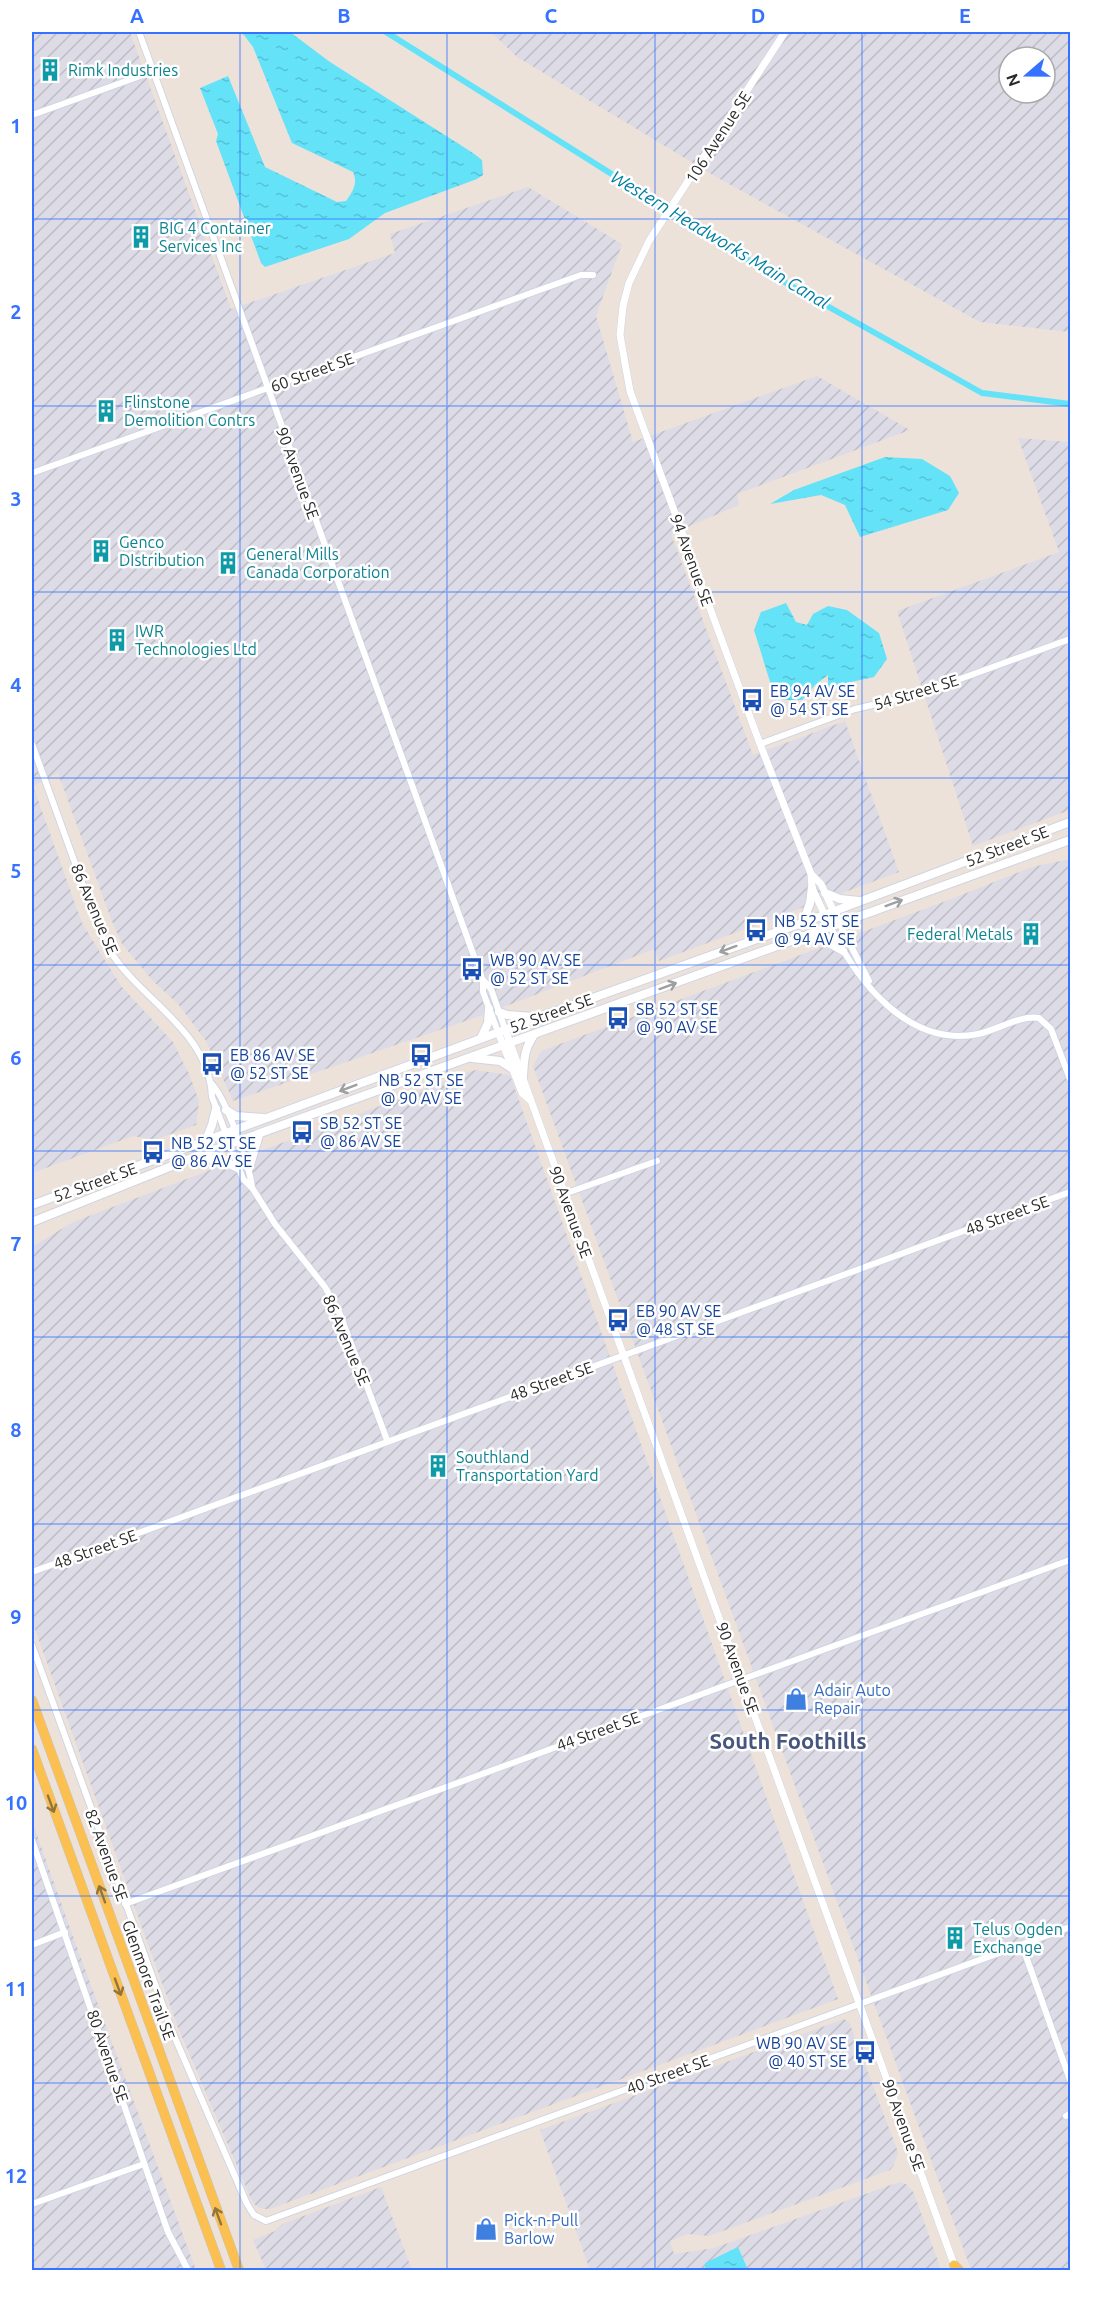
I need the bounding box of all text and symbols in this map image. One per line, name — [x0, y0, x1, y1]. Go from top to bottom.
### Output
text: A — [130, 4, 144, 27]
text: B — [337, 4, 351, 27]
text: C — [545, 4, 558, 27]
text: D — [751, 4, 765, 27]
text: E — [959, 4, 971, 27]
north arrow — [997, 45, 1057, 105]
building icon: Rimk Industries — [37, 57, 63, 83]
place label: Rimk Industries — [68, 61, 178, 79]
text: N — [1002, 71, 1023, 89]
street label: 106 Avenue SE — [682, 88, 754, 186]
text: 1 — [10, 114, 22, 137]
water label: Western Headworks Main Canal — [608, 166, 833, 312]
place label: BIG 4 Container Services Inc — [159, 219, 271, 255]
building icon: BIG 4 Container Services Inc — [128, 224, 154, 250]
text: 2 — [10, 300, 22, 323]
street label: 60 Street SE — [268, 349, 356, 395]
place label: Flinstone Demolition Contrs — [124, 393, 255, 429]
building icon: Flinstone Demolition Contrs — [93, 398, 119, 424]
street label: 90 Avenue SE — [273, 425, 323, 522]
text: 3 — [10, 487, 22, 510]
street label: 94 Avenue SE — [667, 512, 717, 609]
place label: Genco DIstribution — [119, 533, 205, 569]
building icon: Genco DIstribution — [88, 538, 114, 564]
place label: General Mills Canada Corporation — [246, 545, 390, 581]
building icon: General Mills Canada Corporation — [215, 550, 241, 576]
place label: IWR Technologies Ltd — [135, 622, 257, 658]
building icon: IWR Technologies Ltd — [104, 627, 130, 653]
street label: 54 Street SE — [872, 671, 960, 713]
text: 4 — [10, 673, 22, 696]
place label: EB 94 AV SE @ 54 ST SE — [770, 682, 855, 718]
bus stop icon: EB 94 AV SE @ 54 ST SE — [739, 687, 765, 713]
street label: 52 Street SE — [963, 822, 1051, 870]
text: 5 — [10, 859, 22, 882]
street label: 86 Avenue SE — [68, 861, 122, 957]
one-way arrow — [884, 897, 903, 908]
place label: NB 52 ST SE @ 94 AV SE — [774, 912, 859, 948]
bus stop icon: NB 52 ST SE @ 94 AV SE — [743, 917, 769, 943]
building icon: Federal Metals — [1018, 921, 1044, 947]
place label: Federal Metals — [907, 925, 1013, 943]
one-way arrow — [719, 945, 738, 956]
place label: WB 90 AV SE @ 52 ST SE — [490, 951, 581, 987]
bus stop icon: WB 90 AV SE @ 52 ST SE — [459, 956, 485, 982]
one-way arrow — [658, 979, 677, 990]
street label: 52 Street SE — [507, 990, 595, 1036]
place label: SB 52 ST SE @ 90 AV SE — [636, 1000, 718, 1036]
bus stop icon: SB 52 ST SE @ 90 AV SE — [605, 1005, 631, 1031]
bus stop icon: NB 52 ST SE @ 90 AV SE — [408, 1042, 434, 1068]
text: 6 — [10, 1046, 22, 1069]
place label: EB 86 AV SE @ 52 ST SE — [230, 1046, 315, 1082]
bus stop icon: EB 86 AV SE @ 52 ST SE — [199, 1051, 225, 1077]
place label: NB 52 ST SE @ 90 AV SE — [378, 1071, 464, 1107]
one-way arrow — [339, 1083, 358, 1094]
place label: SB 52 ST SE @ 86 AV SE — [320, 1114, 402, 1150]
bus stop icon: SB 52 ST SE @ 86 AV SE — [289, 1119, 315, 1145]
place label: NB 52 ST SE @ 86 AV SE — [171, 1134, 256, 1170]
bus stop icon: NB 52 ST SE @ 86 AV SE — [140, 1139, 166, 1165]
street label: 52 Street SE — [51, 1159, 139, 1205]
street label: 90 Avenue SE — [546, 1164, 596, 1261]
street label: 48 Street SE — [963, 1192, 1051, 1238]
text: 7 — [10, 1232, 22, 1255]
street label: 86 Avenue SE — [320, 1292, 374, 1388]
place label: EB 90 AV SE @ 48 ST SE — [636, 1302, 721, 1338]
bus stop icon: EB 90 AV SE @ 48 ST SE — [605, 1307, 631, 1333]
street label: 48 Street SE — [507, 1358, 595, 1404]
text: 8 — [10, 1418, 22, 1441]
place label: Southland Transportation Yard — [456, 1448, 599, 1484]
building icon: Southland Transportation Yard — [425, 1453, 451, 1479]
street label: 48 Street SE — [51, 1526, 139, 1572]
text: 9 — [10, 1605, 22, 1628]
street label: 90 Avenue SE — [713, 1620, 763, 1717]
place label: Adair Auto Repair — [814, 1681, 891, 1717]
shop icon: Adair Auto Repair — [783, 1686, 809, 1712]
street label: 44 Street SE — [554, 1708, 642, 1754]
district label: South Foothills — [709, 1728, 867, 1753]
text: 10 — [5, 1791, 27, 1814]
one-way arrow — [47, 1794, 58, 1813]
street label: 82 Avenue SE — [82, 1807, 132, 1904]
one-way arrow — [96, 1885, 107, 1904]
street label: Glenmore Trail SE — [119, 1918, 179, 2042]
place label: Telus Ogden Exchange — [973, 1920, 1063, 1956]
building icon: Telus Ogden Exchange — [942, 1925, 968, 1951]
text: 11 — [5, 1977, 27, 2000]
one-way arrow — [114, 1977, 125, 1996]
street label: 80 Avenue SE — [84, 2007, 132, 2105]
place label: WB 90 AV SE @ 40 ST SE — [756, 2034, 847, 2070]
bus stop icon: WB 90 AV SE @ 40 ST SE — [852, 2039, 878, 2065]
street label: 40 Street SE — [624, 2051, 712, 2097]
street label: 90 Avenue SE — [879, 2077, 929, 2174]
text: 12 — [5, 2164, 27, 2187]
one-way arrow — [212, 2207, 223, 2226]
place label: Pick-n-Pull Barlow — [504, 2211, 578, 2247]
shop icon: Pick-n-Pull Barlow — [473, 2216, 499, 2242]

